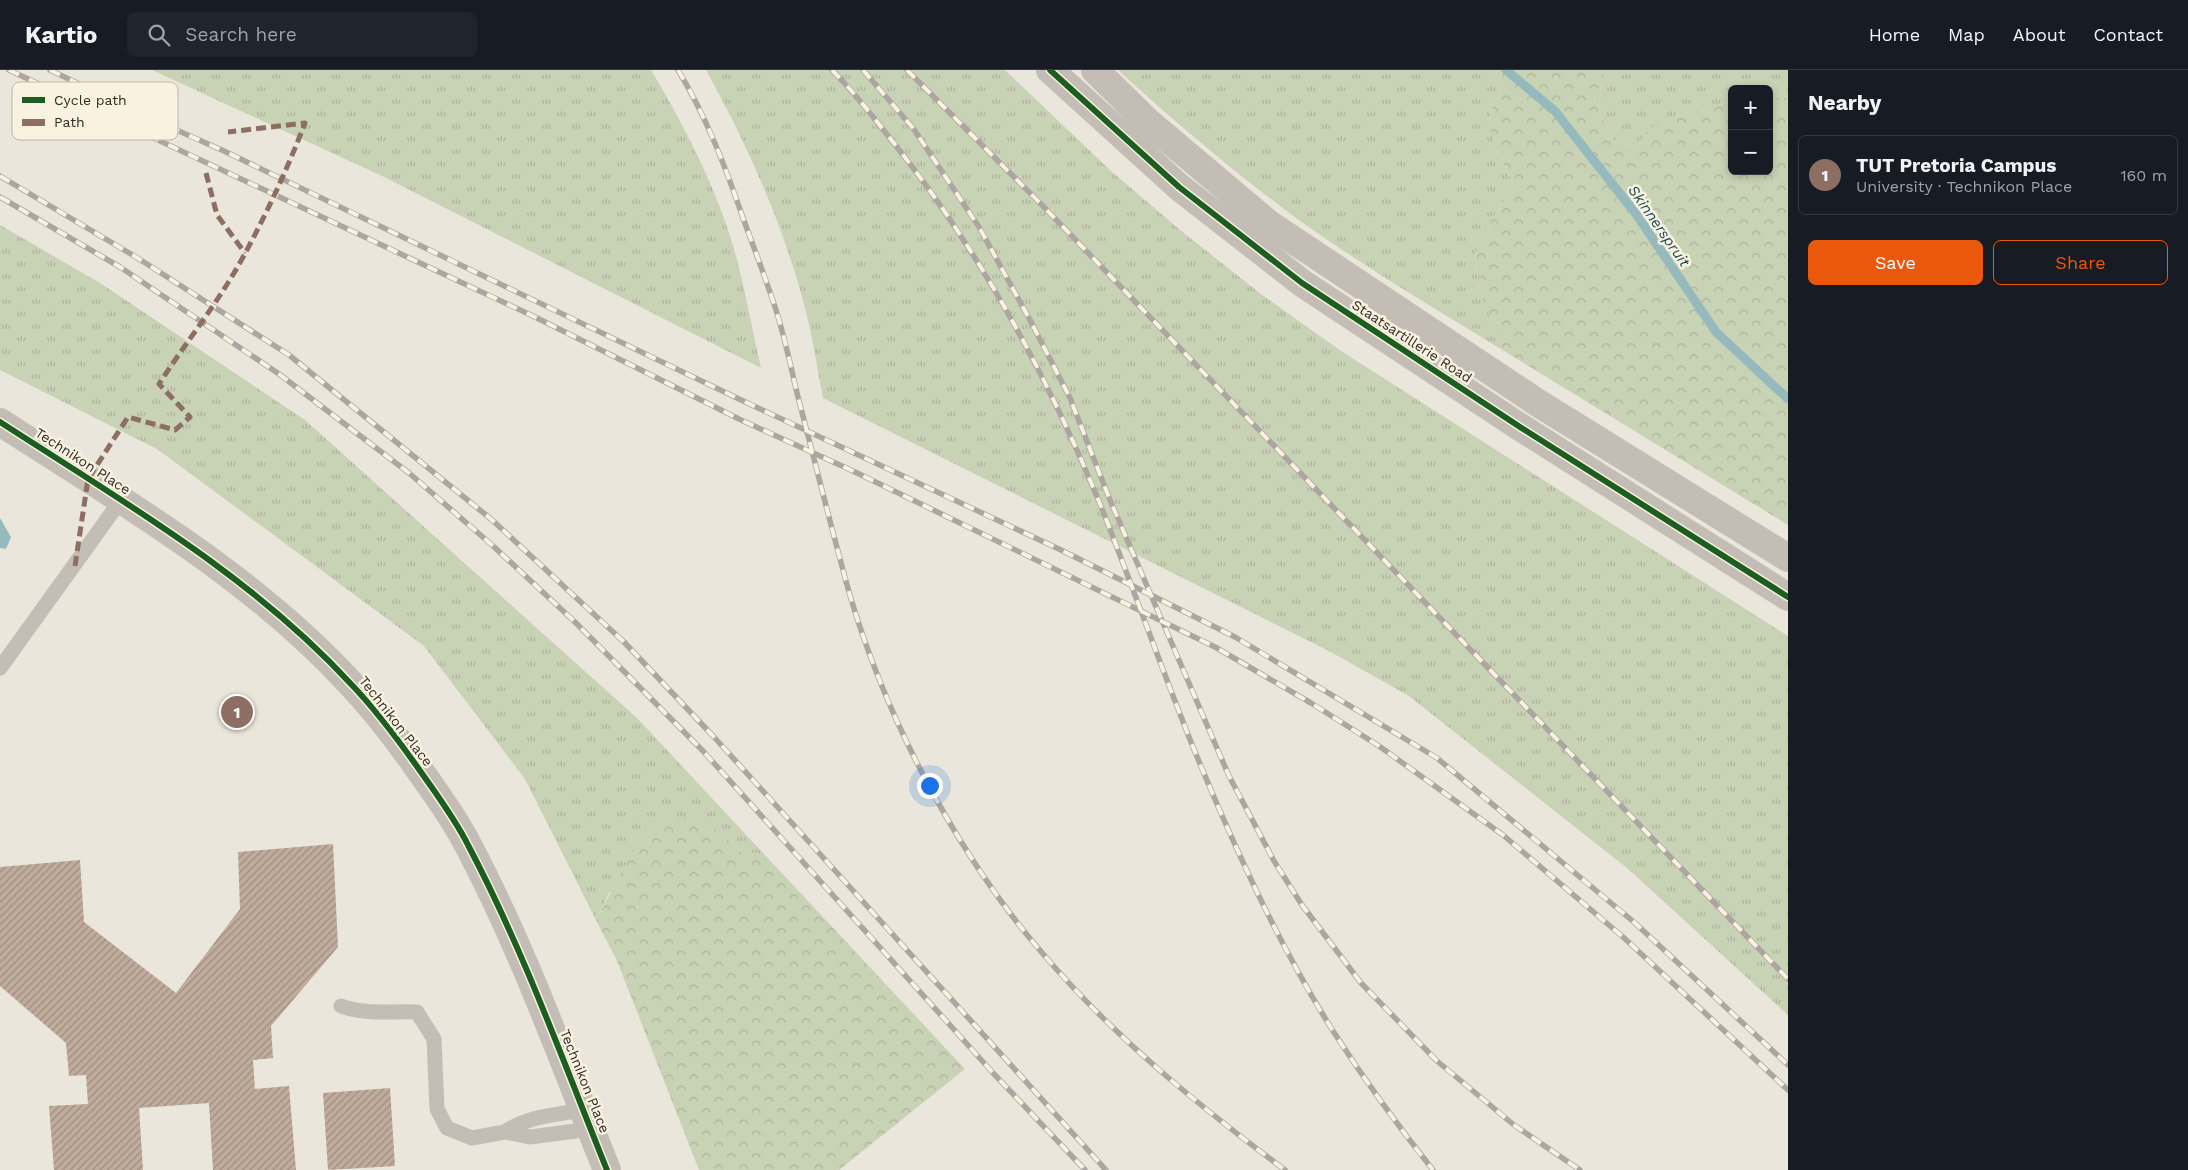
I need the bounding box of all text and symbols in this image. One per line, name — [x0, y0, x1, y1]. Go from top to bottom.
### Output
search box — [127, 12, 477, 57]
text: Kartio — [25, 21, 97, 49]
icon: search — [145, 21, 173, 49]
text: Search here — [185, 23, 297, 46]
text: Home — [1869, 24, 1920, 45]
text: Map — [1948, 24, 1985, 45]
text: About — [2013, 24, 2065, 45]
text: Contact — [2093, 24, 2163, 45]
legend — [12, 82, 178, 140]
map controls — [1728, 85, 1773, 175]
button: + — [1728, 85, 1773, 130]
text: Nearby — [1808, 90, 1881, 115]
text: Cycle path — [54, 92, 127, 108]
text: Path — [54, 114, 85, 130]
button: − — [1728, 130, 1773, 175]
text: TUT Pretoria Campus — [1856, 154, 2056, 177]
text: 1 — [1822, 166, 1828, 185]
text: 160 m — [2120, 166, 2167, 185]
text: University · Technikon Place — [1856, 177, 2072, 196]
water label: Skinnerspruit — [1624, 182, 1694, 271]
button: Save — [1808, 240, 1983, 285]
button: Share — [1993, 240, 2168, 285]
street label: Staatsartillerie Road — [1349, 296, 1475, 386]
street label: Technikon Place — [32, 424, 134, 498]
street label: Technikon Place — [356, 673, 436, 769]
pin: 1 — [221, 693, 253, 731]
your location — [917, 773, 943, 799]
street label: Technikon Place — [557, 1027, 613, 1135]

